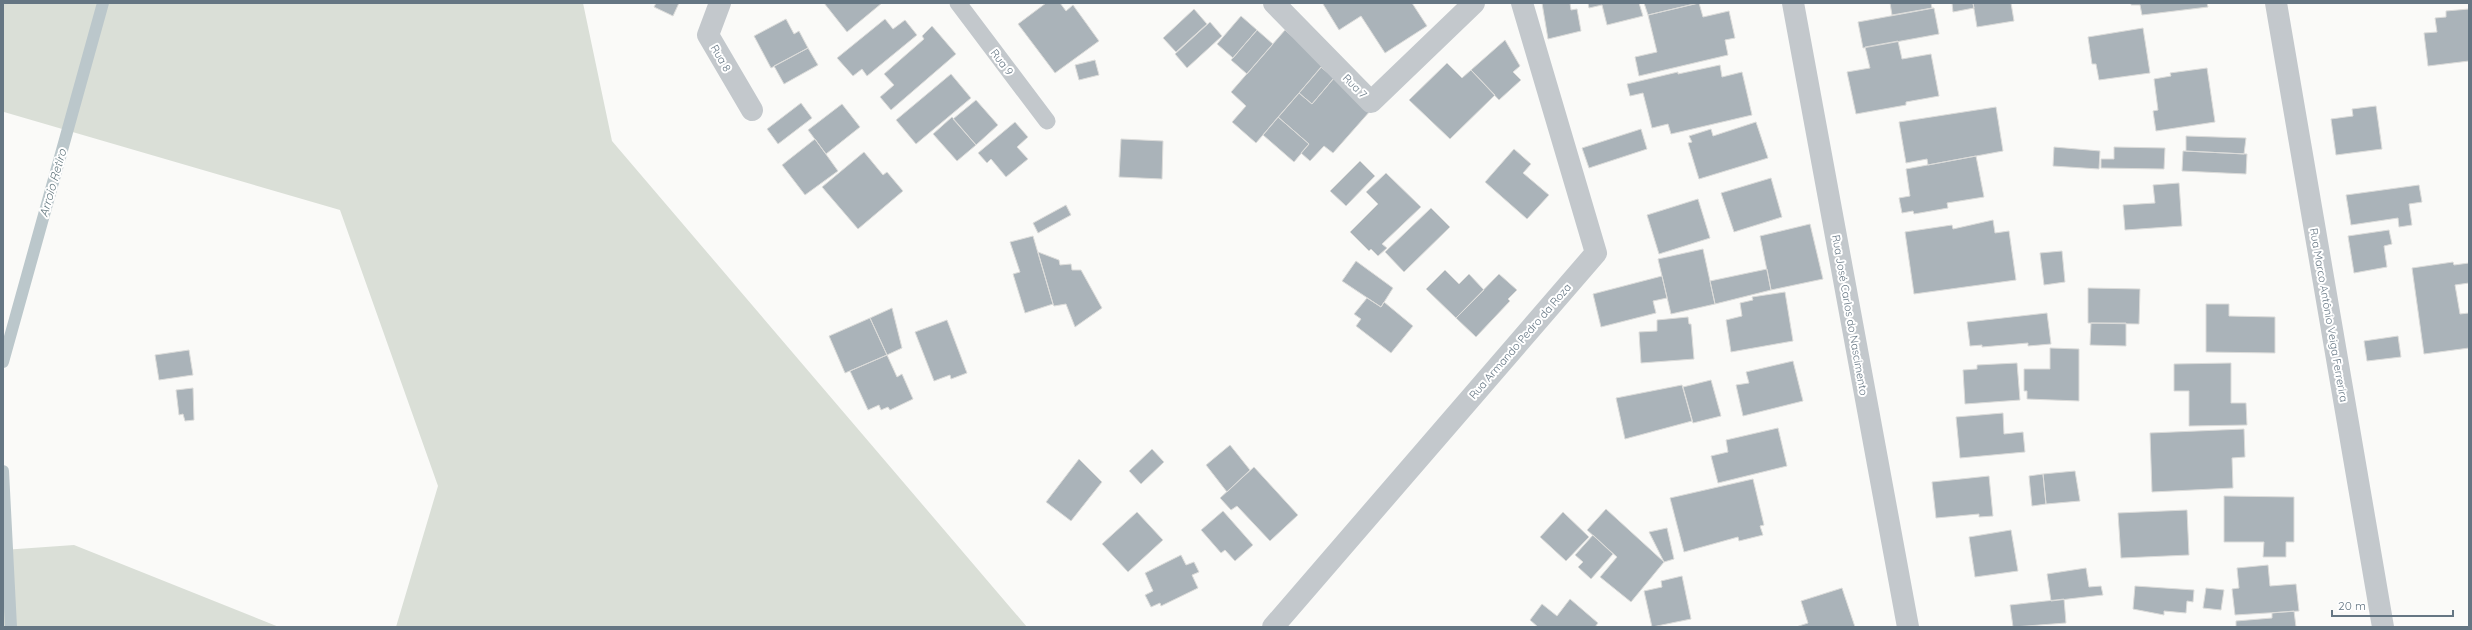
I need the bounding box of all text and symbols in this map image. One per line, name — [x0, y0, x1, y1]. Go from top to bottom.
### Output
street label: Rua 8 — [708, 42, 734, 74]
street label: Rua 9 — [988, 46, 1016, 78]
street label: Rua 7 — [1340, 71, 1370, 101]
water label: Arroio Retiro — [36, 146, 70, 219]
street label: Rua Marco Antônio Veiga Ferrerira — [2307, 227, 2351, 403]
street label: Rua José Carlos do Nascimento — [1829, 234, 1871, 397]
street label: Rua Armando Pedro da Roza — [1466, 280, 1574, 402]
scale bar — [2332, 592, 2453, 618]
text: 20 m — [2338, 598, 2366, 613]

